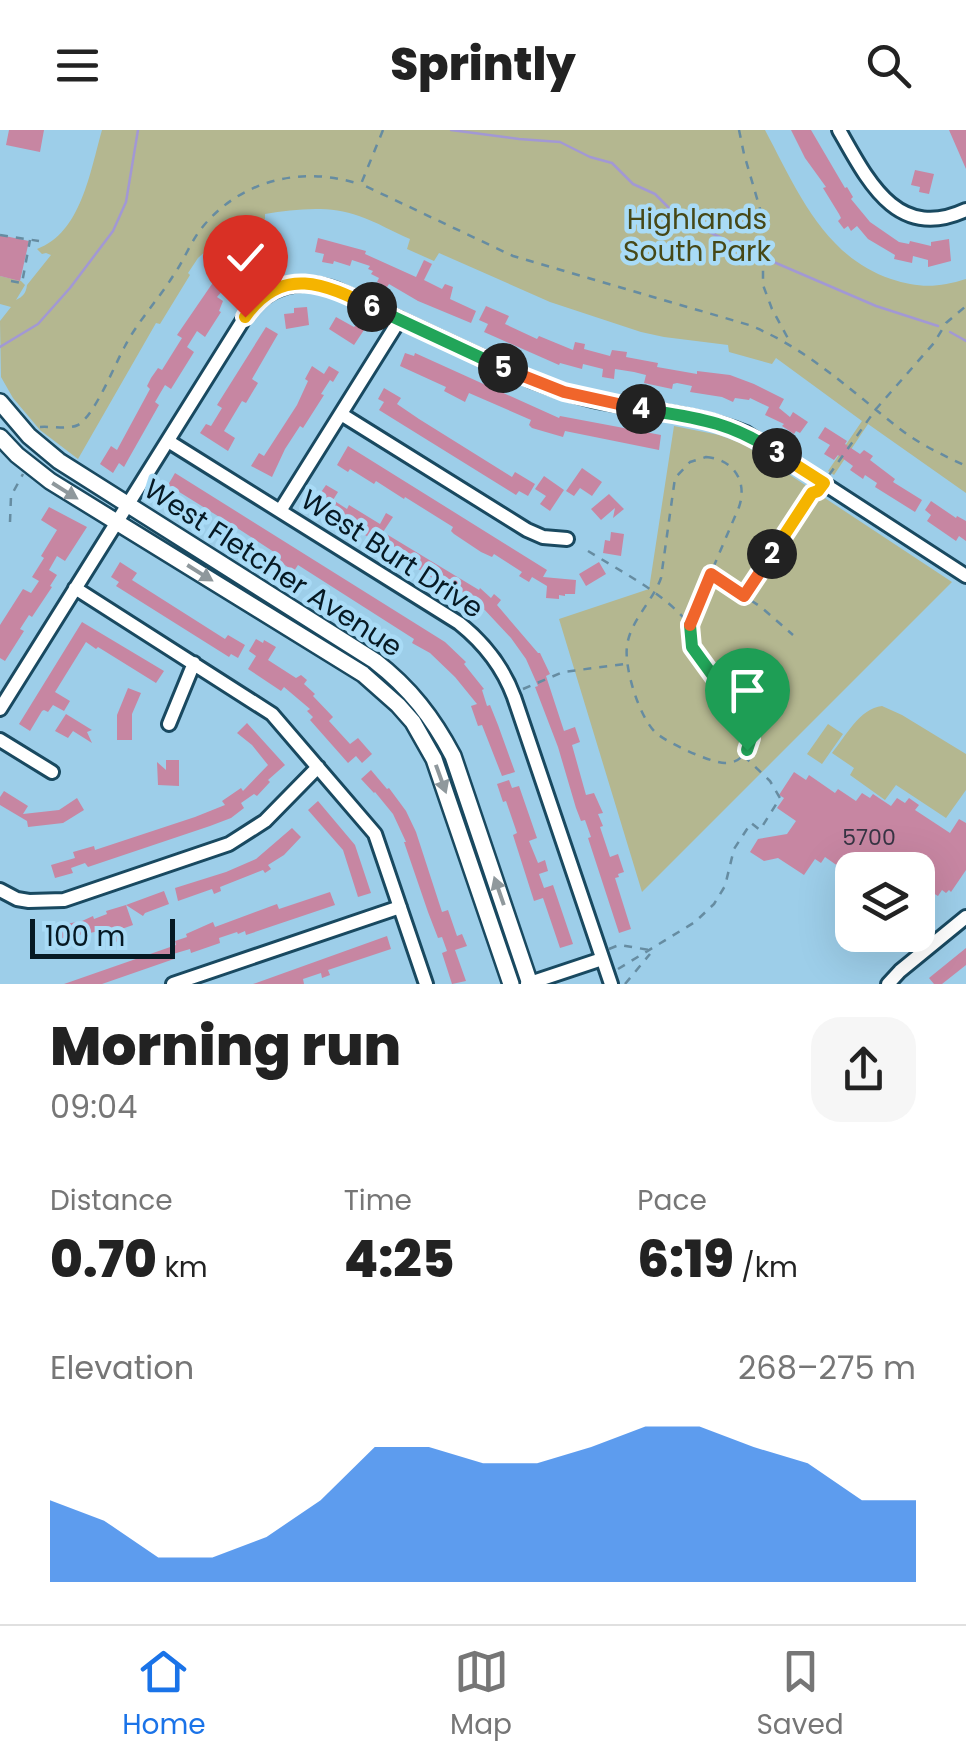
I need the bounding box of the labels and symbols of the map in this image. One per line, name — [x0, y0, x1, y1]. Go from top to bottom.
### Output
park label: Highlands South Park — [623, 200, 772, 271]
pin — [203, 215, 288, 318]
pin: 6 — [347, 282, 397, 332]
pin: 5 — [478, 343, 528, 393]
pin: 4 — [616, 384, 666, 434]
pin: 3 — [752, 428, 802, 478]
street label: West Fletcher Avenue — [136, 470, 410, 666]
street label: West Burt Drive — [293, 480, 491, 628]
one-way arrow — [51, 481, 79, 499]
pin: 2 — [747, 529, 797, 579]
one-way arrow — [186, 563, 213, 582]
pin — [705, 648, 790, 751]
one-way arrow — [434, 764, 449, 794]
house number: 5700 — [842, 822, 896, 853]
one-way arrow — [491, 875, 506, 905]
scale bar — [30, 914, 175, 958]

